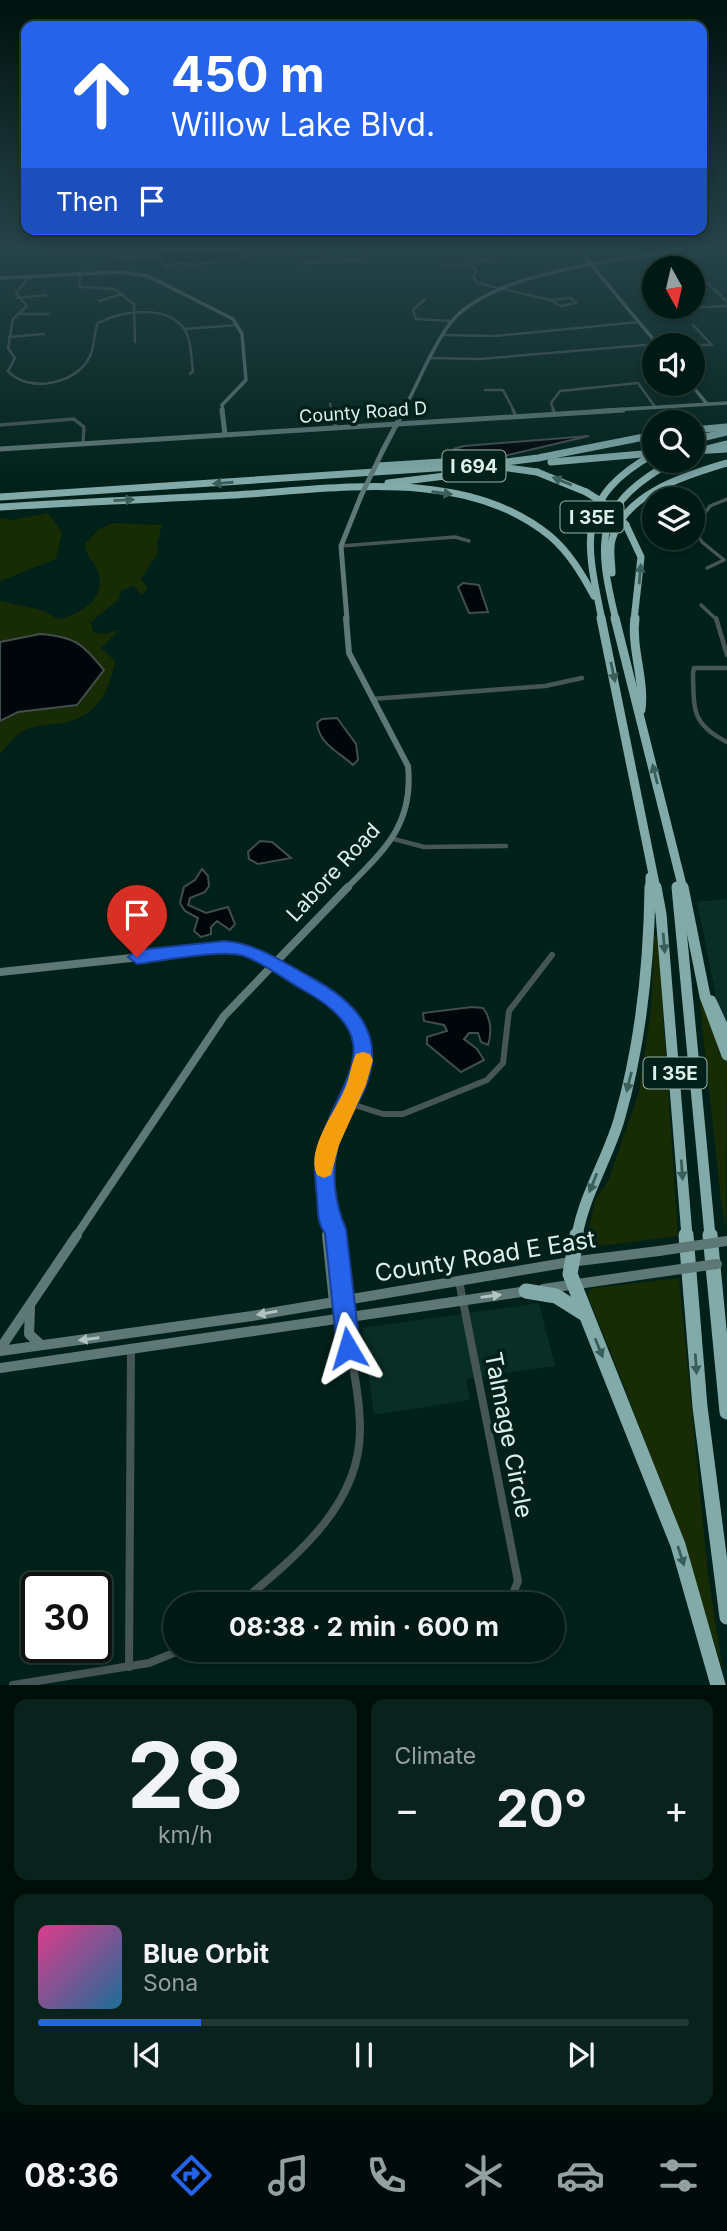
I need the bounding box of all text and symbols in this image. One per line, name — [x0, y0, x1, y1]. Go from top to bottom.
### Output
text: 450 m — [171, 45, 325, 104]
icon: ahead — [56, 49, 147, 140]
text: Willow Lake Blvd. — [171, 105, 435, 144]
icon: arrive — [133, 182, 171, 220]
text: Then — [56, 186, 119, 217]
north arrow — [642, 256, 705, 318]
map controls — [642, 256, 705, 550]
button: sound — [642, 333, 705, 396]
street label: County Road D — [298, 397, 428, 427]
button: search — [642, 410, 705, 473]
road number: I 694 — [442, 450, 505, 481]
one-way arrow — [552, 475, 573, 486]
one-way arrow — [211, 477, 233, 488]
button: layers — [642, 487, 705, 550]
one-way arrow — [431, 488, 453, 499]
one-way arrow — [114, 494, 136, 505]
road number: I 35E — [560, 502, 624, 532]
one-way arrow — [635, 562, 646, 584]
one-way arrow — [607, 661, 618, 683]
one-way arrow — [649, 763, 660, 785]
street label: Labore Road — [281, 818, 385, 926]
pin — [107, 885, 167, 957]
icon: arrive — [118, 896, 156, 934]
one-way arrow — [659, 933, 670, 955]
road number: I 35E — [644, 1058, 706, 1088]
one-way arrow — [623, 1071, 634, 1093]
one-way arrow — [677, 1159, 688, 1181]
one-way arrow — [587, 1173, 599, 1193]
street label: County Road E East — [373, 1224, 598, 1288]
one-way arrow — [480, 1290, 502, 1301]
one-way arrow — [256, 1308, 278, 1319]
position arrow — [311, 1311, 385, 1385]
one-way arrow — [78, 1333, 100, 1344]
one-way arrow — [593, 1337, 604, 1358]
street label: Talmage Circle — [479, 1350, 539, 1520]
one-way arrow — [691, 1353, 702, 1375]
one-way arrow — [677, 1546, 687, 1567]
speed limit sign: 30 — [21, 1572, 112, 1663]
text: 08:38 · 2 min · 600 m — [229, 1611, 499, 1642]
text: 28 — [127, 1720, 244, 1830]
text: Climate — [395, 1742, 476, 1770]
text: 20° — [496, 1777, 588, 1840]
text: − — [395, 1786, 420, 1832]
text: + — [664, 1786, 689, 1832]
text: km/h — [158, 1821, 213, 1849]
text: Blue Orbit — [143, 1938, 269, 1969]
text: Sona — [143, 1969, 198, 1997]
icon: previous — [128, 2036, 166, 2074]
icon: pause — [345, 2036, 383, 2074]
icon: next — [562, 2036, 600, 2074]
icon: directions — [167, 2151, 216, 2200]
icon: music — [264, 2151, 313, 2200]
icon: phone — [362, 2151, 411, 2200]
icon: climate — [459, 2151, 508, 2200]
icon: car — [556, 2151, 605, 2200]
icon: filters — [654, 2151, 703, 2200]
text: 08:36 — [24, 2156, 119, 2195]

